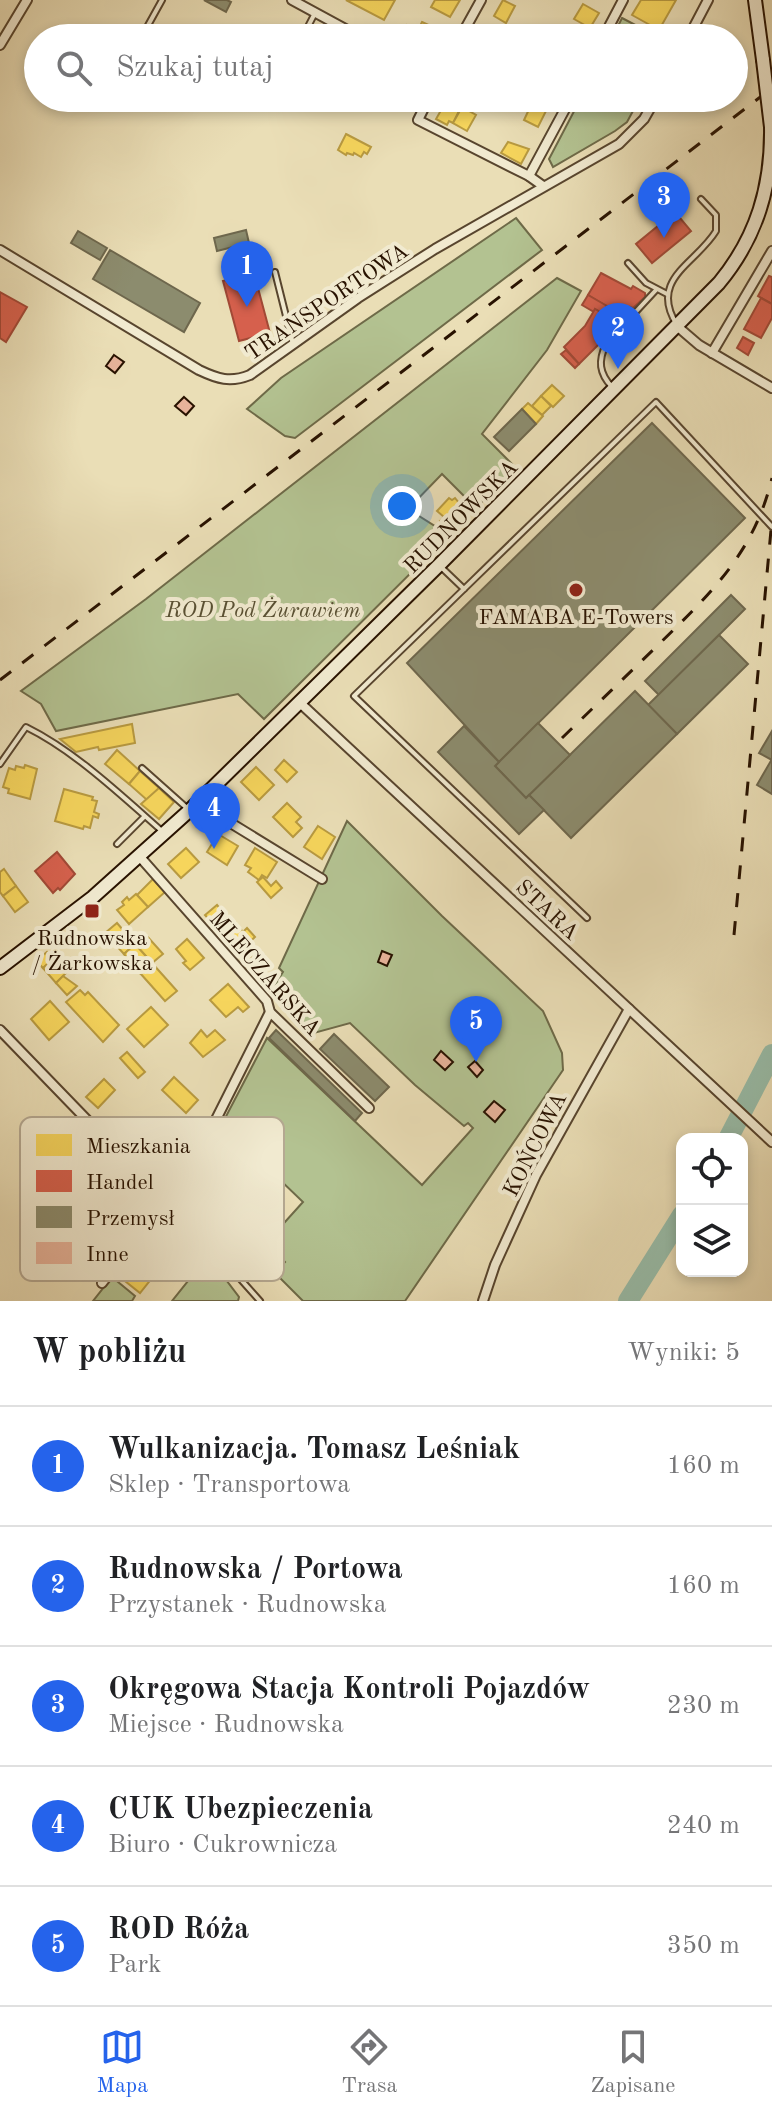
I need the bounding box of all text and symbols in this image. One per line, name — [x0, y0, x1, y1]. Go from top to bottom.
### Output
search box — [24, 24, 748, 112]
icon: search — [52, 46, 96, 90]
text: Szukaj tutaj — [116, 53, 274, 83]
pin: 3 — [638, 172, 690, 238]
street label: TRANSPORTOWA — [242, 240, 413, 365]
pin: 1 — [221, 241, 273, 307]
pin: 2 — [592, 303, 644, 369]
street label: RUDNOWSKA — [400, 456, 523, 578]
your location — [382, 486, 422, 526]
marker: FAMABA E-Towers — [567, 581, 585, 599]
park label: ROD Pod Żurawiem — [164, 597, 361, 622]
place label: FAMABA E-Towers — [478, 607, 674, 629]
pin: 4 — [188, 783, 240, 849]
street label: STARA — [511, 876, 582, 945]
marker: Rudnowska / Żarkowska — [83, 902, 101, 920]
street label: MLECZARSKA — [205, 908, 324, 1041]
place label: Rudnowska / Żarkowska — [31, 928, 153, 975]
pin: 5 — [450, 996, 502, 1062]
street label: KOŃCOWA — [497, 1087, 571, 1201]
legend — [20, 1117, 284, 1281]
map controls — [676, 1133, 748, 1277]
button: locate — [676, 1133, 748, 1205]
text: Mieszkania — [86, 1136, 191, 1158]
text: Handel — [86, 1172, 154, 1194]
button: layers — [676, 1205, 748, 1277]
text: Przemysł — [86, 1208, 175, 1230]
text: Inne — [86, 1244, 129, 1266]
text: W pobliżu — [32, 1336, 187, 1370]
text: Wyniki: 5 — [627, 1340, 740, 1366]
text: Wulkanizacja. Tomasz Leśniak — [108, 1435, 520, 1465]
text: 1 — [50, 1453, 66, 1479]
text: 160 m — [667, 1453, 740, 1479]
text: Sklep · Transportowa — [108, 1472, 350, 1498]
text: Rudnowska / Portowa — [108, 1555, 403, 1585]
text: 2 — [50, 1573, 66, 1599]
text: 160 m — [667, 1573, 740, 1599]
text: Przystanek · Rudnowska — [108, 1592, 387, 1618]
text: Okręgowa Stacja Kontroli Pojazdów — [108, 1675, 590, 1705]
text: 3 — [50, 1693, 66, 1719]
text: 230 m — [667, 1693, 740, 1719]
text: Miejsce · Rudnowska — [108, 1712, 344, 1738]
text: CUK Ubezpieczenia — [108, 1795, 373, 1825]
text: 4 — [50, 1813, 66, 1839]
text: 240 m — [667, 1813, 740, 1839]
text: Biuro · Cukrownicza — [108, 1832, 337, 1858]
text: ROD Róża — [108, 1915, 249, 1945]
text: 5 — [50, 1933, 66, 1959]
text: 350 m — [667, 1933, 740, 1959]
text: Park — [108, 1952, 162, 1978]
tab: Mapa — [97, 2025, 148, 2100]
tab: Trasa — [341, 2025, 397, 2100]
tab: Zapisane — [590, 2025, 675, 2100]

